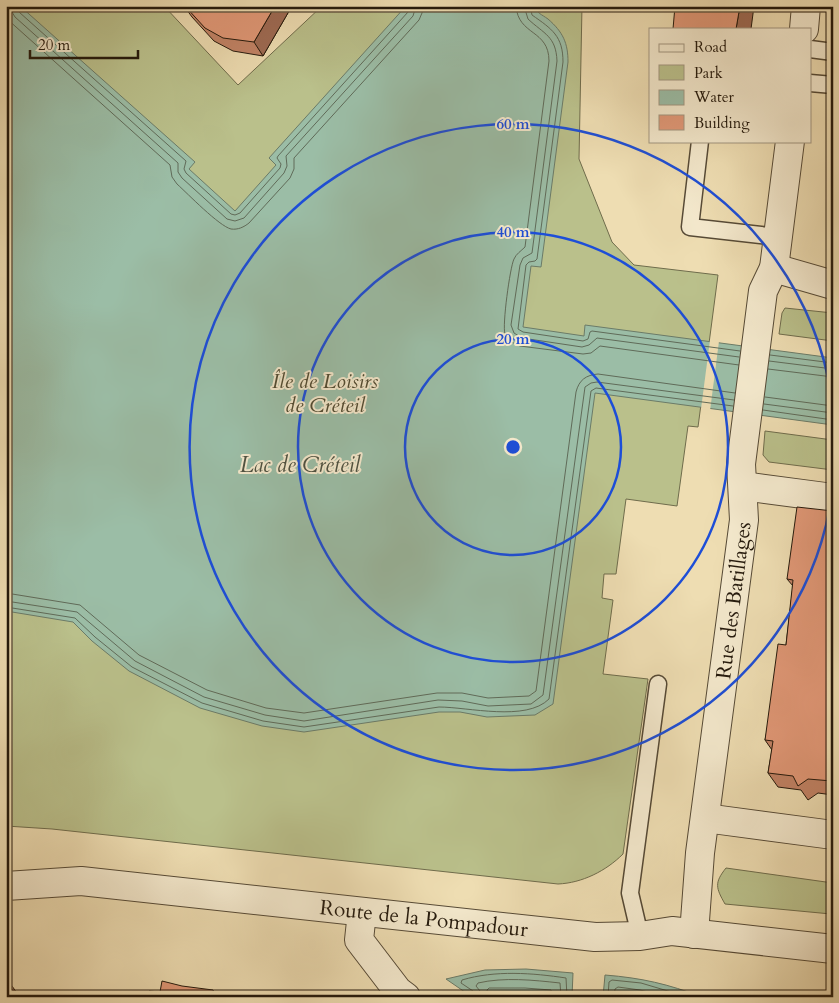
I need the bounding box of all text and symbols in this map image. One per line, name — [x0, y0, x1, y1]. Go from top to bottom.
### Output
scale bar — [30, 28, 138, 60]
legend — [649, 28, 812, 142]
text: 20 m — [38, 35, 70, 55]
text: Road — [694, 37, 727, 57]
text: Park — [694, 63, 723, 83]
text: Water — [693, 87, 735, 107]
text: Building — [694, 113, 750, 133]
text: 60 m — [496, 114, 530, 134]
text: 40 m — [496, 222, 530, 242]
text: 20 m — [496, 329, 530, 349]
park label: Île de Loisirs de Créteil — [272, 367, 378, 420]
centre of rings — [504, 438, 522, 456]
water label: Lac de Créteil — [240, 450, 361, 480]
street label: Rue des Batillages — [709, 520, 758, 681]
street label: Route de la Pompadour — [318, 893, 530, 944]

